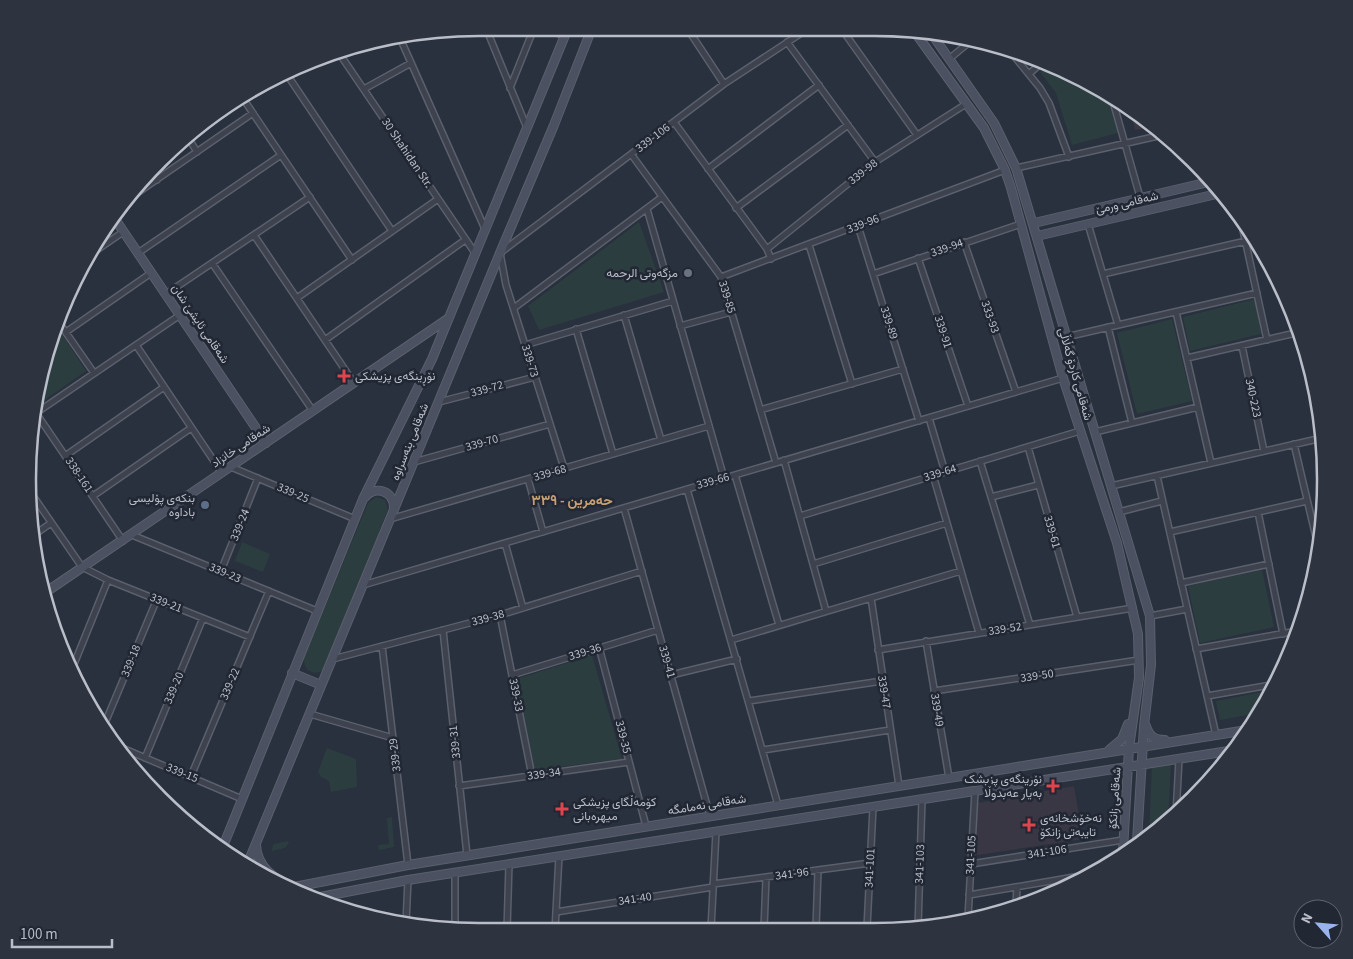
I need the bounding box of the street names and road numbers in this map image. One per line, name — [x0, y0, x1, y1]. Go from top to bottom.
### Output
street label: 30 Shahidan Str. — [377, 115, 437, 191]
street label: 339-106 — [632, 119, 674, 157]
street label: 339-98 — [845, 155, 881, 189]
street label: شەقامی ورمێ — [1094, 188, 1160, 218]
street label: 339-96 — [844, 210, 882, 238]
street label: 339-94 — [928, 234, 966, 262]
street label: 339-85 — [714, 278, 740, 316]
street label: شەقامی ئایشێ شان — [167, 281, 233, 367]
street label: 333-93 — [976, 298, 1004, 336]
street label: 339-89 — [876, 304, 902, 342]
street label: 339-91 — [930, 313, 956, 351]
street label: شەقامی کاردۆ گەڵاڵی — [1054, 326, 1096, 422]
street label: 339-73 — [517, 342, 543, 380]
street label: 339-72 — [469, 376, 505, 402]
street label: 340-223 — [1241, 377, 1265, 419]
street label: شەقامی بنەسراوە — [387, 401, 433, 483]
street label: شەقامی خانزاد — [208, 420, 274, 472]
street label: 339-70 — [464, 430, 500, 456]
street label: 338-161 — [61, 454, 97, 496]
street label: 339-68 — [532, 460, 568, 486]
street label: 339-64 — [921, 460, 959, 486]
street label: 339-66 — [695, 468, 731, 494]
street label: 339-25 — [274, 479, 312, 507]
street label: 339-24 — [226, 506, 254, 544]
street label: 339-61 — [1039, 514, 1065, 550]
street label: 339-23 — [206, 559, 244, 587]
street label: 339-21 — [147, 589, 185, 617]
street label: 339-38 — [470, 605, 506, 631]
street label: 339-52 — [987, 618, 1023, 640]
street label: 339-36 — [566, 639, 604, 665]
street label: 339-18 — [117, 642, 145, 680]
street label: 339-41 — [654, 644, 680, 680]
street label: 339-22 — [216, 665, 244, 703]
street label: 339-50 — [1019, 665, 1055, 687]
street label: 339-20 — [160, 669, 188, 707]
street label: 339-47 — [873, 674, 895, 710]
street label: 339-33 — [504, 677, 528, 713]
street label: 339-49 — [926, 692, 948, 728]
street label: 339-35 — [611, 719, 635, 755]
street label: 339-31 — [445, 724, 465, 760]
street label: 339-29 — [385, 737, 405, 773]
street label: 339-15 — [163, 759, 201, 787]
street label: 339-34 — [526, 763, 562, 785]
street label: شەقامی زانکۆ — [1104, 766, 1126, 830]
street label: شەقامی نەمامگە — [667, 790, 747, 820]
street label: 341-105 — [961, 835, 981, 875]
street label: 341-106 — [1026, 841, 1068, 863]
street label: 341-103 — [911, 844, 929, 884]
street label: 341-101 — [860, 848, 880, 888]
street label: 341-96 — [774, 863, 810, 885]
street label: 341-40 — [617, 888, 653, 910]

